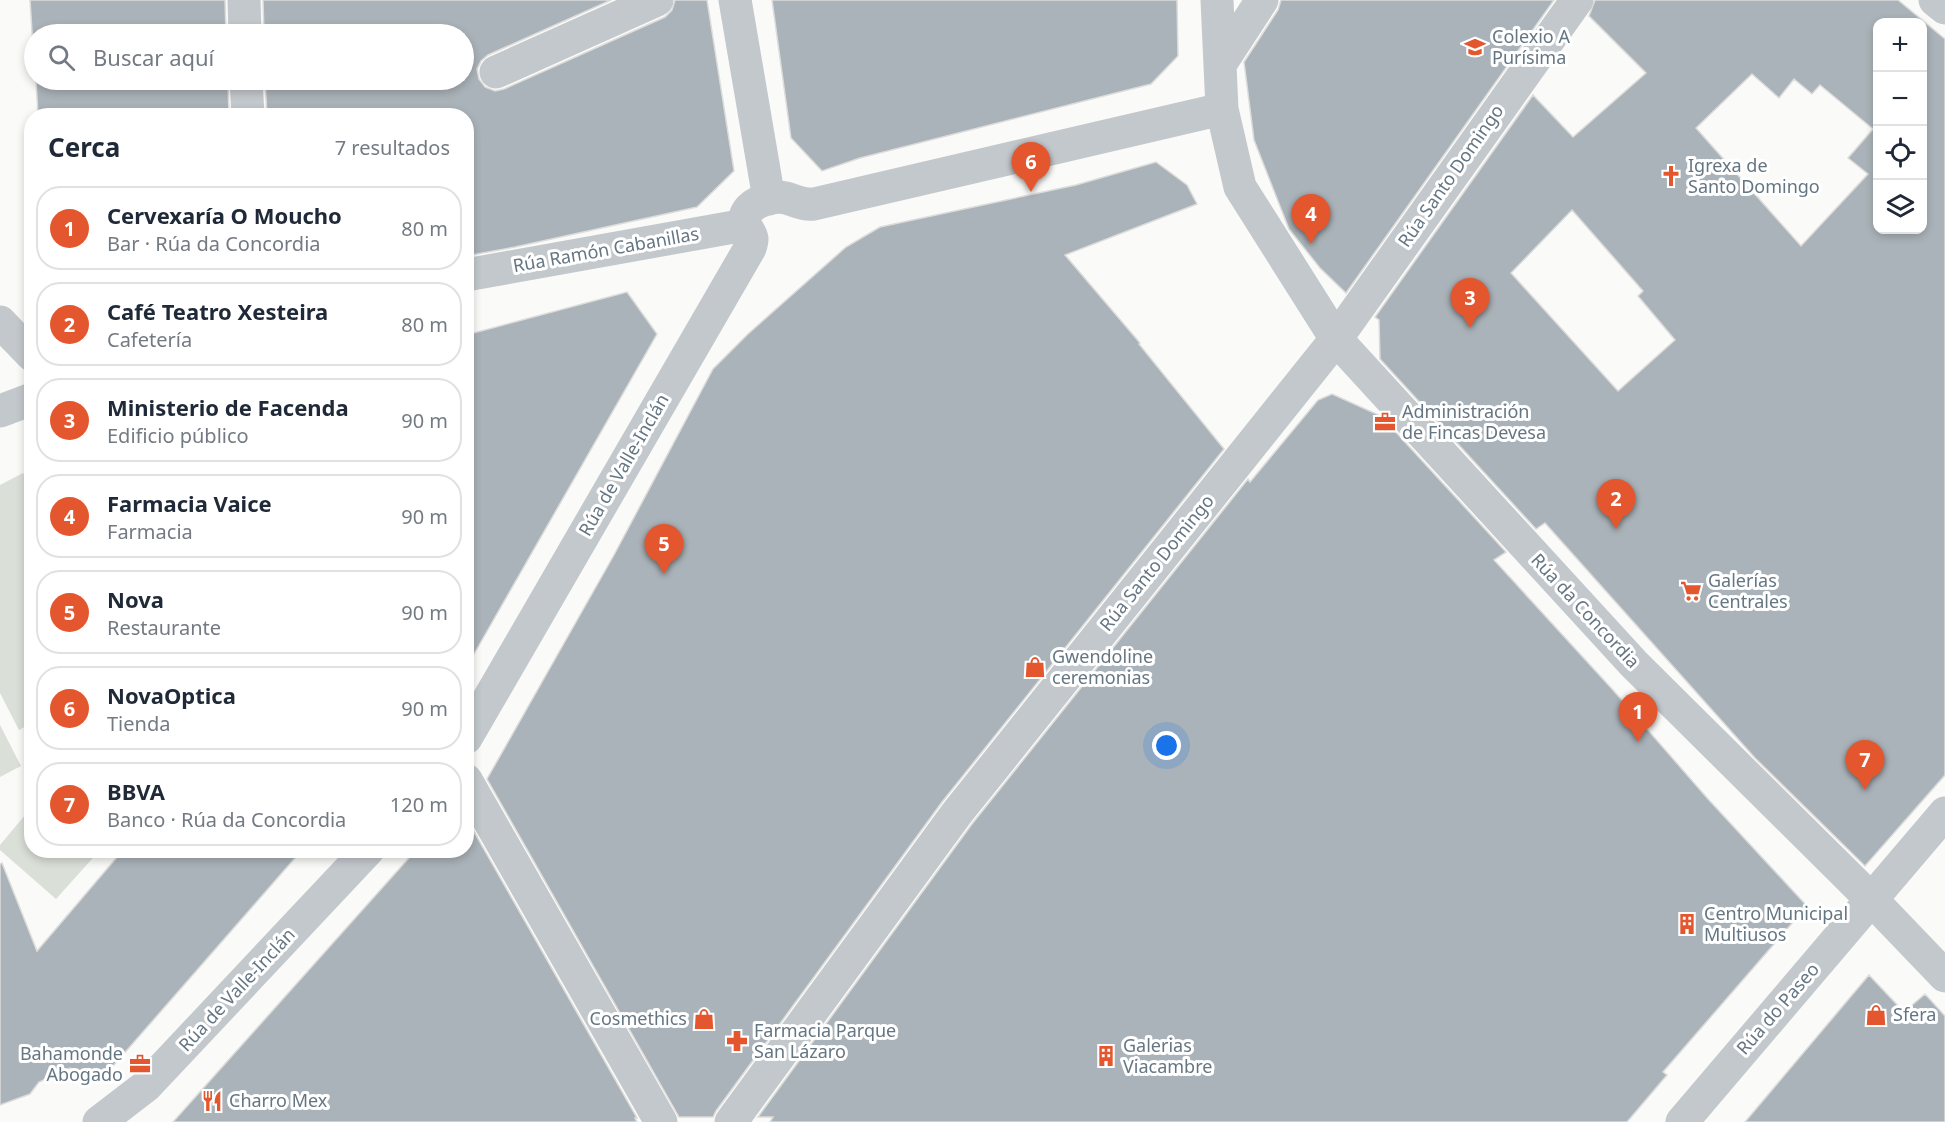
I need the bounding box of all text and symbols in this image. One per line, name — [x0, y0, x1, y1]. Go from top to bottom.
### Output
map controls — [1873, 18, 1927, 234]
button: + — [1873, 18, 1927, 72]
search box — [24, 24, 474, 90]
place label: Colexio A Purísima — [1492, 24, 1570, 69]
school or university icon: Colexio A Purísima — [1463, 35, 1487, 59]
icon: search — [45, 41, 78, 74]
text: Buscar aquí — [93, 42, 214, 72]
button: − — [1873, 72, 1927, 126]
street label: Rúa Santo Domingo — [1392, 99, 1508, 251]
button: locate — [1873, 126, 1927, 180]
text: Cerca — [48, 129, 120, 165]
text: 7 resultados — [335, 134, 450, 161]
pin: 6 — [1012, 142, 1050, 192]
place label: Igrexa de Santo Domingo — [1688, 153, 1820, 198]
church icon: Igrexa de Santo Domingo — [1659, 164, 1683, 188]
button: layers — [1873, 180, 1927, 234]
pin: 4 — [1292, 194, 1330, 244]
text: Cervexaría O Moucho — [107, 200, 342, 230]
text: 1 — [64, 215, 75, 242]
text: 80 m — [401, 215, 448, 242]
street label: Rúa Ramón Cabanillas — [511, 221, 701, 277]
text: Bar · Rúa da Concordia — [107, 230, 321, 257]
pin: 3 — [1450, 278, 1490, 328]
text: Café Teatro Xesteira — [107, 296, 328, 326]
text: 2 — [64, 311, 75, 338]
text: 80 m — [401, 311, 448, 338]
text: Cafetería — [107, 326, 192, 353]
street label: Rúa de Valle-Inclán — [573, 389, 674, 540]
text: Ministerio de Facenda — [107, 392, 349, 422]
place label: Administración de Fincas Devesa — [1402, 399, 1546, 444]
text: 3 — [64, 407, 75, 434]
text: 90 m — [401, 407, 448, 434]
office icon: Administración de Fincas Devesa — [1373, 410, 1397, 434]
text: Edificio público — [107, 422, 249, 449]
pin: 2 — [1596, 480, 1636, 529]
text: Farmacia Vaice — [107, 488, 272, 518]
street label: Rúa Santo Domingo — [1094, 489, 1219, 636]
text: 4 — [64, 503, 75, 530]
text: 90 m — [401, 503, 448, 530]
text: Farmacia — [107, 518, 193, 545]
pin: 5 — [644, 524, 684, 574]
street label: Rúa da Concordia — [1526, 548, 1645, 673]
place label: Galerías Centrales — [1708, 568, 1788, 613]
supermarket icon: Galerías Centrales — [1679, 579, 1703, 603]
text: Nova — [107, 584, 164, 614]
text: 5 — [64, 599, 75, 626]
text: 90 m — [401, 599, 448, 626]
text: Restaurante — [107, 614, 221, 641]
place label: Gwendoline ceremonias — [1052, 644, 1153, 689]
shop icon: Gwendoline ceremonias — [1023, 655, 1047, 679]
text: NovaOptica — [107, 680, 236, 710]
pin: 1 — [1618, 692, 1658, 742]
text: 6 — [64, 695, 75, 722]
text: 90 m — [401, 695, 448, 722]
text: Tienda — [107, 710, 170, 737]
your location — [1152, 731, 1181, 760]
pin: 7 — [1846, 740, 1884, 790]
text: BBVA — [107, 776, 165, 806]
text: 7 — [64, 791, 75, 818]
text: 120 m — [390, 791, 448, 818]
text: Banco · Rúa da Concordia — [107, 806, 346, 833]
place label: Centro Municipal Multiusos — [1704, 901, 1848, 946]
building icon: Centro Municipal Multiusos — [1675, 912, 1699, 936]
street label: Rúa de Valle-Inclán — [173, 922, 300, 1056]
street label: Rúa do Paseo — [1731, 957, 1824, 1059]
place label: Sfera — [1893, 1002, 1936, 1026]
shop icon: Sfera — [1864, 1003, 1888, 1027]
place label: Cosmethics — [590, 1006, 687, 1030]
shop icon: Cosmethics — [692, 1007, 716, 1031]
place label: Farmacia Parque San Lázaro — [754, 1018, 896, 1063]
pharmacy icon: Farmacia Parque San Lázaro — [725, 1029, 749, 1053]
place label: Galerias Viacambre — [1123, 1033, 1212, 1078]
place label: Bahamonde Abogado — [20, 1041, 123, 1086]
building icon: Galerias Viacambre — [1094, 1044, 1118, 1068]
office icon: Bahamonde Abogado — [128, 1052, 152, 1076]
place label: Charro Mex — [229, 1088, 328, 1112]
restaurant icon: Charro Mex — [200, 1089, 224, 1113]

